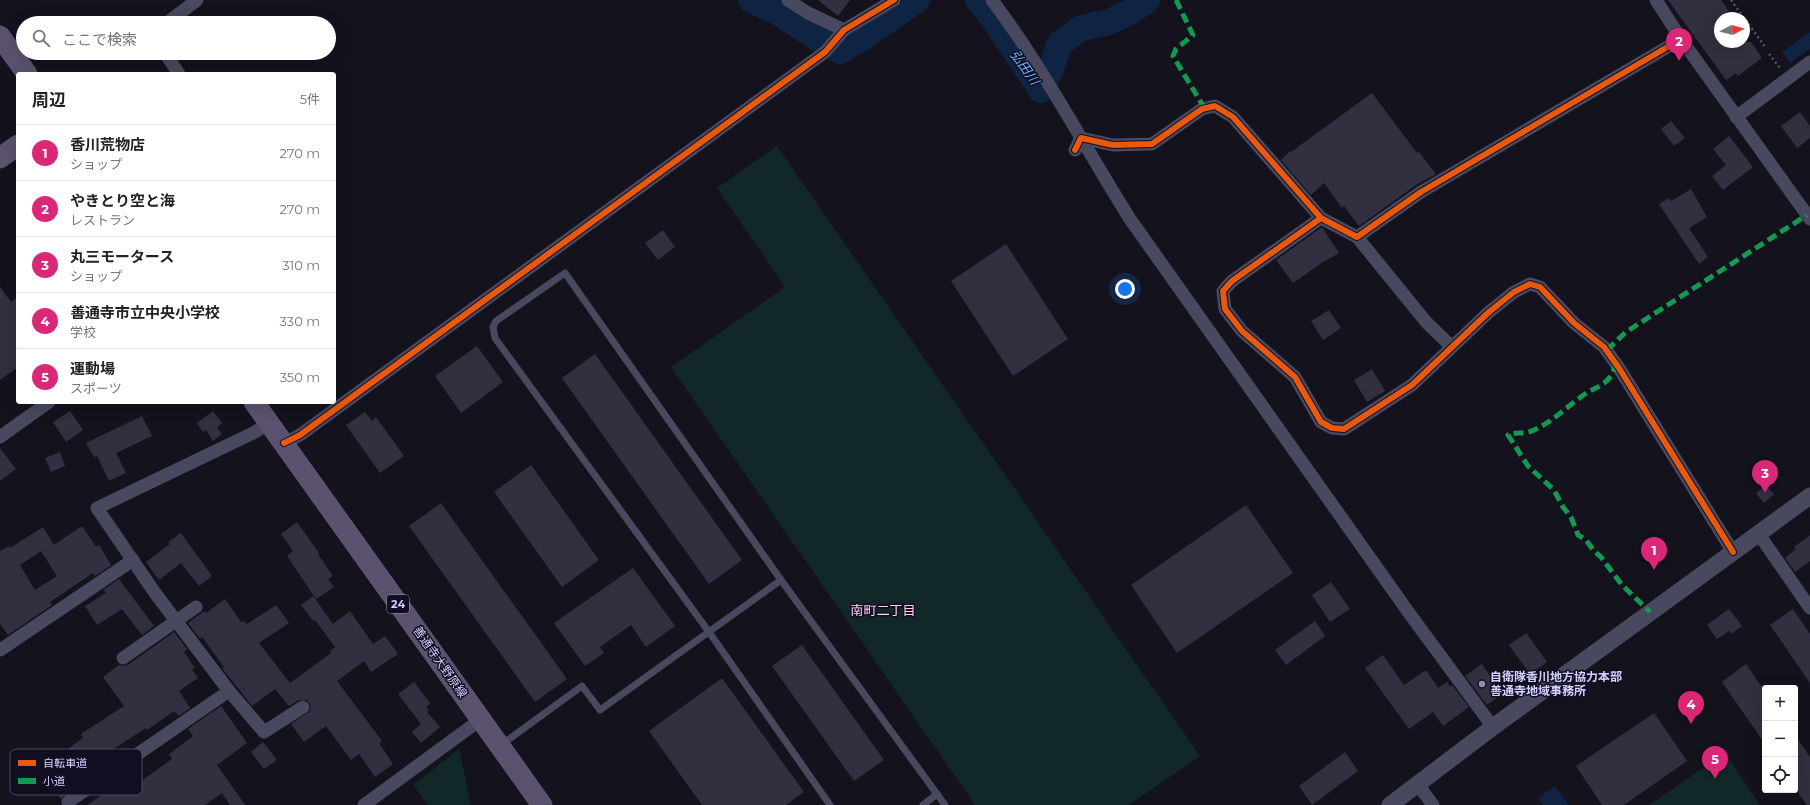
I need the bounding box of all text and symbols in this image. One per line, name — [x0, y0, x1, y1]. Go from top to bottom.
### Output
north arrow — [1714, 12, 1750, 48]
search box — [16, 16, 336, 60]
icon: search — [30, 27, 52, 49]
pin: 2 — [1666, 28, 1692, 61]
text: ここで検索 — [62, 30, 137, 49]
water label: 弘田川 — [1007, 46, 1044, 89]
text: 周辺 — [32, 90, 66, 110]
text: 5件 — [300, 91, 320, 107]
text: 香川荒物店 — [70, 135, 145, 154]
text: 1 — [42, 145, 48, 161]
text: 270 m — [279, 145, 320, 161]
text: ショップ — [70, 156, 122, 172]
text: やきとり空と海 — [70, 191, 175, 210]
text: 2 — [41, 201, 49, 217]
text: 270 m — [279, 201, 320, 217]
text: レストラン — [70, 212, 135, 228]
text: 丸三モータース — [70, 247, 174, 266]
text: 3 — [41, 257, 49, 273]
text: 310 m — [282, 257, 320, 273]
text: ショップ — [70, 268, 122, 284]
your location — [1115, 279, 1135, 299]
text: 善通寺市立中央小学校 — [70, 303, 220, 322]
text: 4 — [41, 313, 49, 329]
text: 330 m — [280, 313, 320, 329]
text: 学校 — [70, 324, 96, 340]
text: 運動場 — [70, 359, 115, 378]
text: 5 — [41, 369, 49, 385]
text: 350 m — [280, 369, 320, 385]
text: スポーツ — [70, 380, 122, 396]
pin: 3 — [1752, 460, 1778, 493]
pin: 1 — [1641, 537, 1667, 570]
road number: 24 — [387, 595, 409, 613]
district label: 南町二丁目 — [850, 602, 916, 618]
street label: 善通寺大野原線 — [410, 623, 471, 700]
place label: 自衛隊香川地方協力本部 善通寺地域事務所 — [1490, 669, 1622, 698]
marker: 自衛隊香川地方協力本部 善通寺地域事務所 — [1477, 679, 1487, 689]
map controls — [1762, 685, 1798, 793]
button: + — [1762, 685, 1798, 721]
pin: 4 — [1678, 691, 1704, 724]
button: − — [1762, 721, 1798, 757]
pin: 5 — [1702, 746, 1728, 779]
legend — [10, 749, 142, 795]
text: 自転車道 — [43, 756, 87, 770]
button: locate — [1762, 757, 1798, 793]
text: 小道 — [43, 774, 65, 788]

